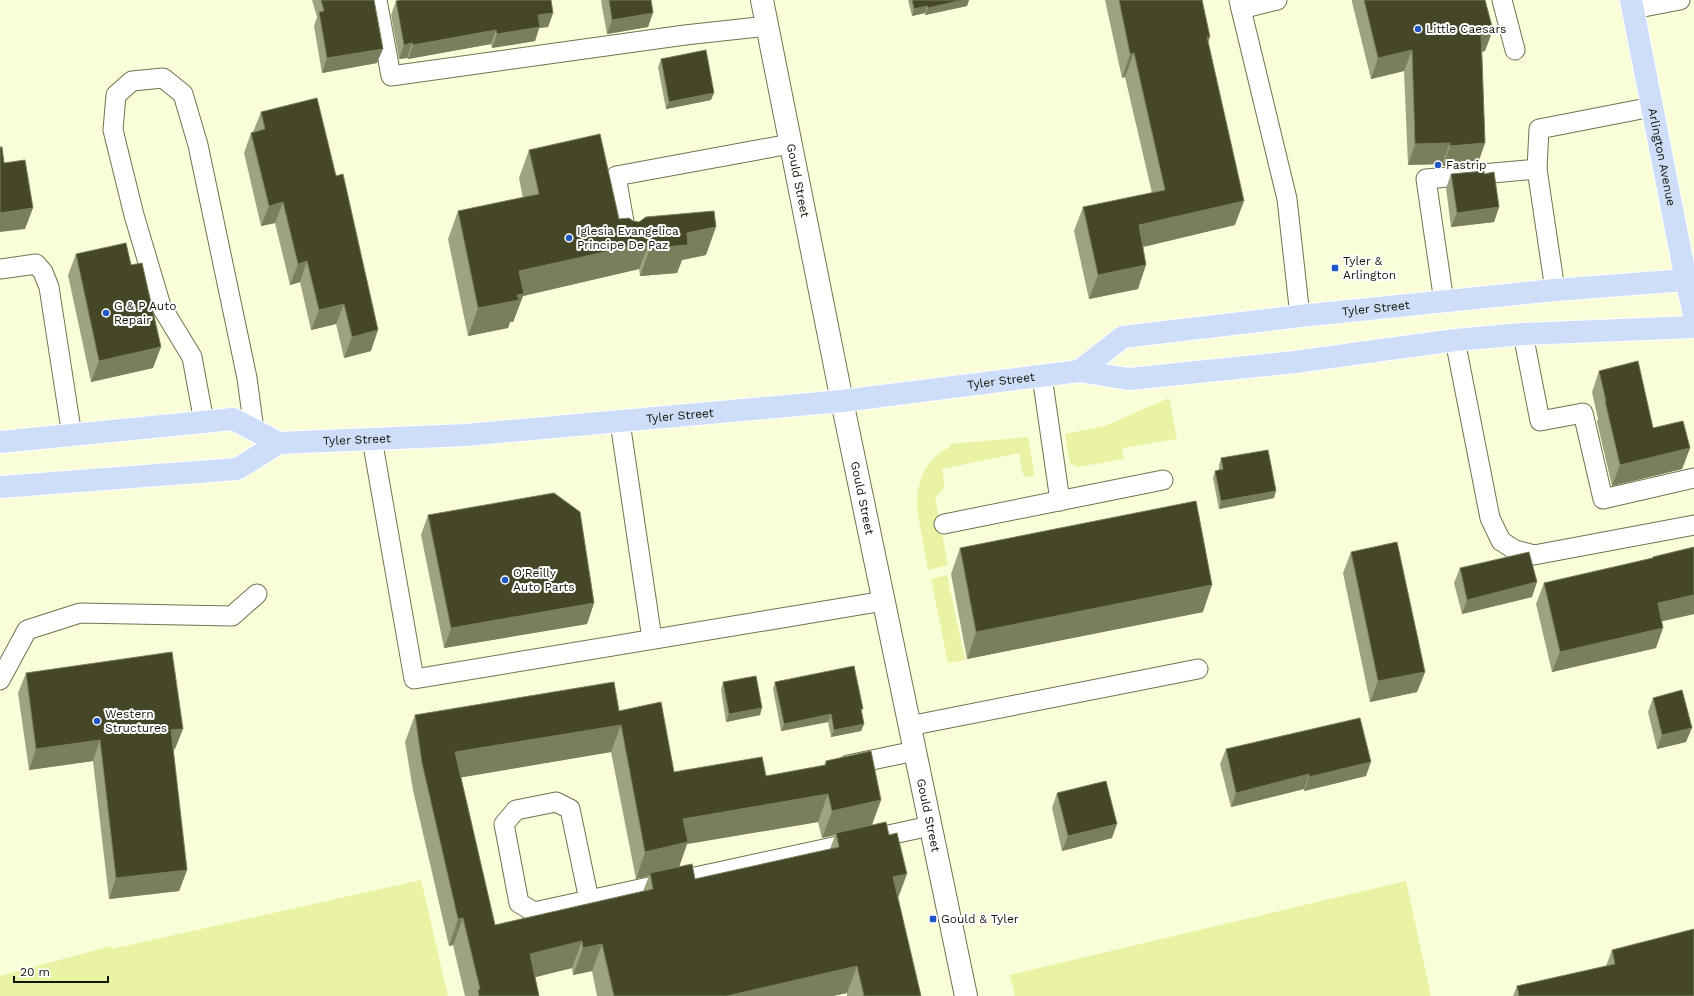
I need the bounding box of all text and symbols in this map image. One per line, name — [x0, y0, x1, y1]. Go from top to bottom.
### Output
place label: Little Caesars — [1426, 22, 1506, 36]
marker: Little Caesars — [1413, 24, 1423, 34]
street label: Arlington Avenue — [1645, 107, 1678, 207]
street label: Gould Street — [784, 142, 812, 218]
place label: Fastrip — [1446, 158, 1486, 172]
marker: Fastrip — [1433, 160, 1443, 170]
place label: Iglesia Evangelica Principe De Paz — [577, 224, 679, 252]
marker: Iglesia Evangelica Principe De Paz — [564, 233, 574, 243]
place label: Tyler & Arlington — [1343, 254, 1396, 282]
marker: Tyler & Arlington — [1330, 263, 1340, 273]
street label: Tyler Street — [1341, 298, 1410, 319]
place label: G & P Auto Repair — [114, 299, 176, 327]
marker: G & P Auto Repair — [101, 308, 111, 318]
street label: Tyler Street — [966, 370, 1036, 392]
street label: Tyler Street — [645, 406, 714, 426]
street label: Tyler Street — [323, 431, 391, 448]
street label: Gould Street — [848, 460, 877, 536]
place label: O'Reilly Auto Parts — [513, 566, 575, 594]
marker: O'Reilly Auto Parts — [500, 575, 510, 585]
place label: Western Structures — [105, 707, 167, 735]
marker: Western Structures — [92, 716, 102, 726]
street label: Gould Street — [914, 777, 943, 853]
place label: Gould & Tyler — [941, 912, 1019, 926]
marker: Gould & Tyler — [928, 914, 938, 924]
scale bar — [14, 958, 108, 984]
text: 20 m — [20, 965, 50, 979]

